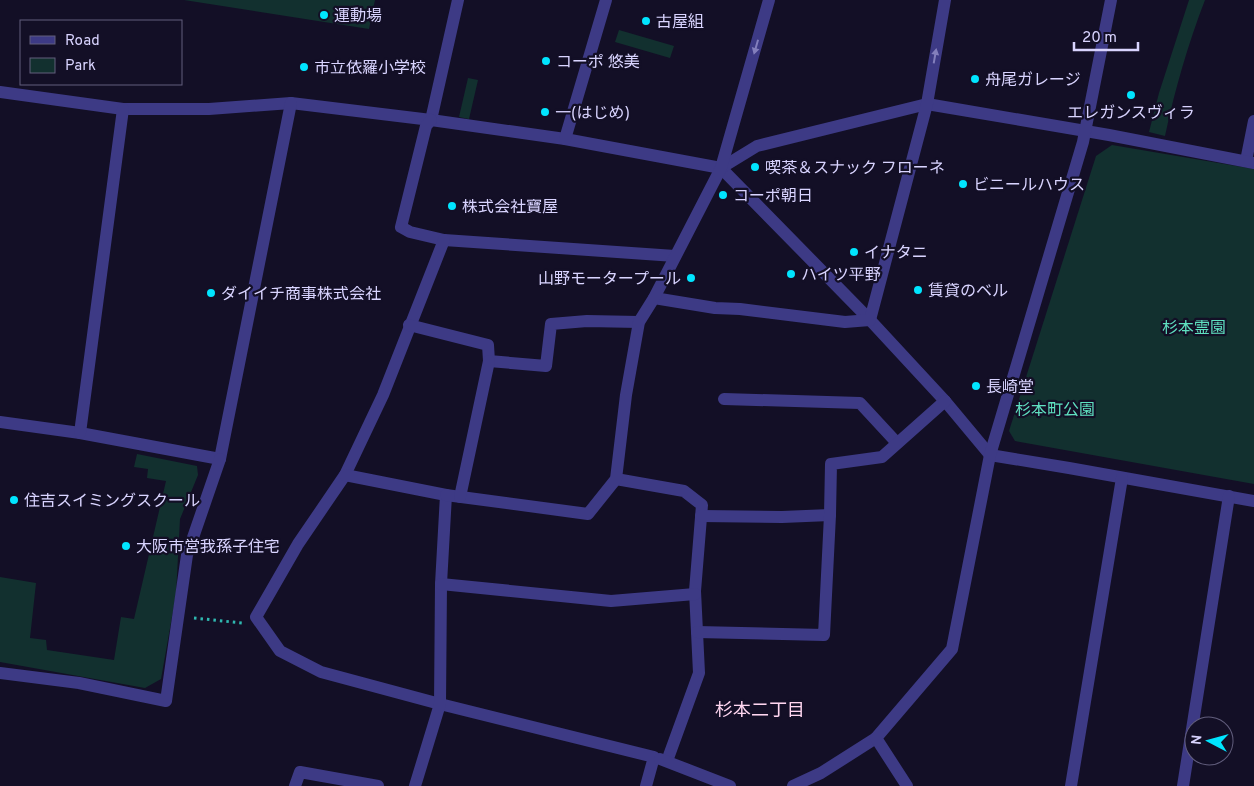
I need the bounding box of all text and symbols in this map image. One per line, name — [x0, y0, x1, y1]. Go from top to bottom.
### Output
place label: 運動場 — [334, 7, 382, 27]
marker: 運動場 — [318, 9, 330, 21]
place label: 古屋組 — [656, 13, 704, 33]
marker: 古屋組 — [640, 15, 652, 27]
legend — [20, 20, 182, 85]
scale bar — [1074, 20, 1138, 52]
text: 20 m — [1082, 29, 1117, 48]
text: Road — [65, 32, 100, 51]
one-way arrow — [751, 39, 759, 54]
one-way arrow — [932, 48, 940, 64]
place label: コーポ 悠美 — [556, 53, 640, 73]
marker: コーポ 悠美 — [540, 55, 552, 67]
text: Park — [65, 57, 96, 76]
place label: 市立依羅小学校 — [314, 59, 426, 79]
marker: 市立依羅小学校 — [298, 61, 310, 73]
place label: 舟尾ガレージ — [985, 71, 1081, 91]
marker: 舟尾ガレージ — [969, 73, 981, 85]
marker: エレガンスヴィラ — [1125, 89, 1137, 101]
place label: 一(はじめ) — [555, 104, 630, 124]
place label: エレガンスヴィラ — [1067, 104, 1195, 124]
marker: 一(はじめ) — [539, 106, 551, 118]
place label: 喫茶＆スナック フローネ — [765, 159, 945, 179]
marker: 喫茶＆スナック フローネ — [749, 161, 761, 173]
place label: ビニールハウス — [973, 176, 1085, 196]
marker: ビニールハウス — [957, 178, 969, 190]
place label: コーポ朝日 — [733, 187, 813, 207]
marker: コーポ朝日 — [717, 189, 729, 201]
place label: 株式会社寶屋 — [462, 198, 558, 218]
marker: 株式会社寶屋 — [446, 200, 458, 212]
place label: イナタニ — [864, 244, 928, 264]
marker: イナタニ — [848, 246, 860, 258]
place label: ハイツ平野 — [801, 266, 881, 286]
marker: ハイツ平野 — [785, 268, 797, 280]
place label: 山野モータープール — [538, 270, 681, 290]
marker: 山野モータープール — [685, 272, 697, 284]
place label: 賃貸のベル — [928, 282, 1008, 302]
marker: 賃貸のベル — [912, 284, 924, 296]
place label: ダイイチ商事株式会社 — [221, 285, 381, 305]
marker: ダイイチ商事株式会社 — [205, 287, 217, 299]
park label: 杉本霊園 — [1162, 319, 1226, 339]
place label: 長崎堂 — [986, 378, 1034, 398]
marker: 長崎堂 — [970, 380, 982, 392]
park label: 杉本町公園 — [1015, 401, 1095, 421]
place label: 住吉スイミングスクール — [24, 492, 200, 512]
marker: 住吉スイミングスクール — [8, 494, 20, 506]
place label: 大阪市営我孫子住宅 — [136, 538, 280, 558]
marker: 大阪市営我孫子住宅 — [120, 540, 132, 552]
district label: 杉本二丁目 — [715, 700, 805, 723]
north arrow — [1184, 716, 1234, 766]
text: N — [1189, 734, 1207, 746]

